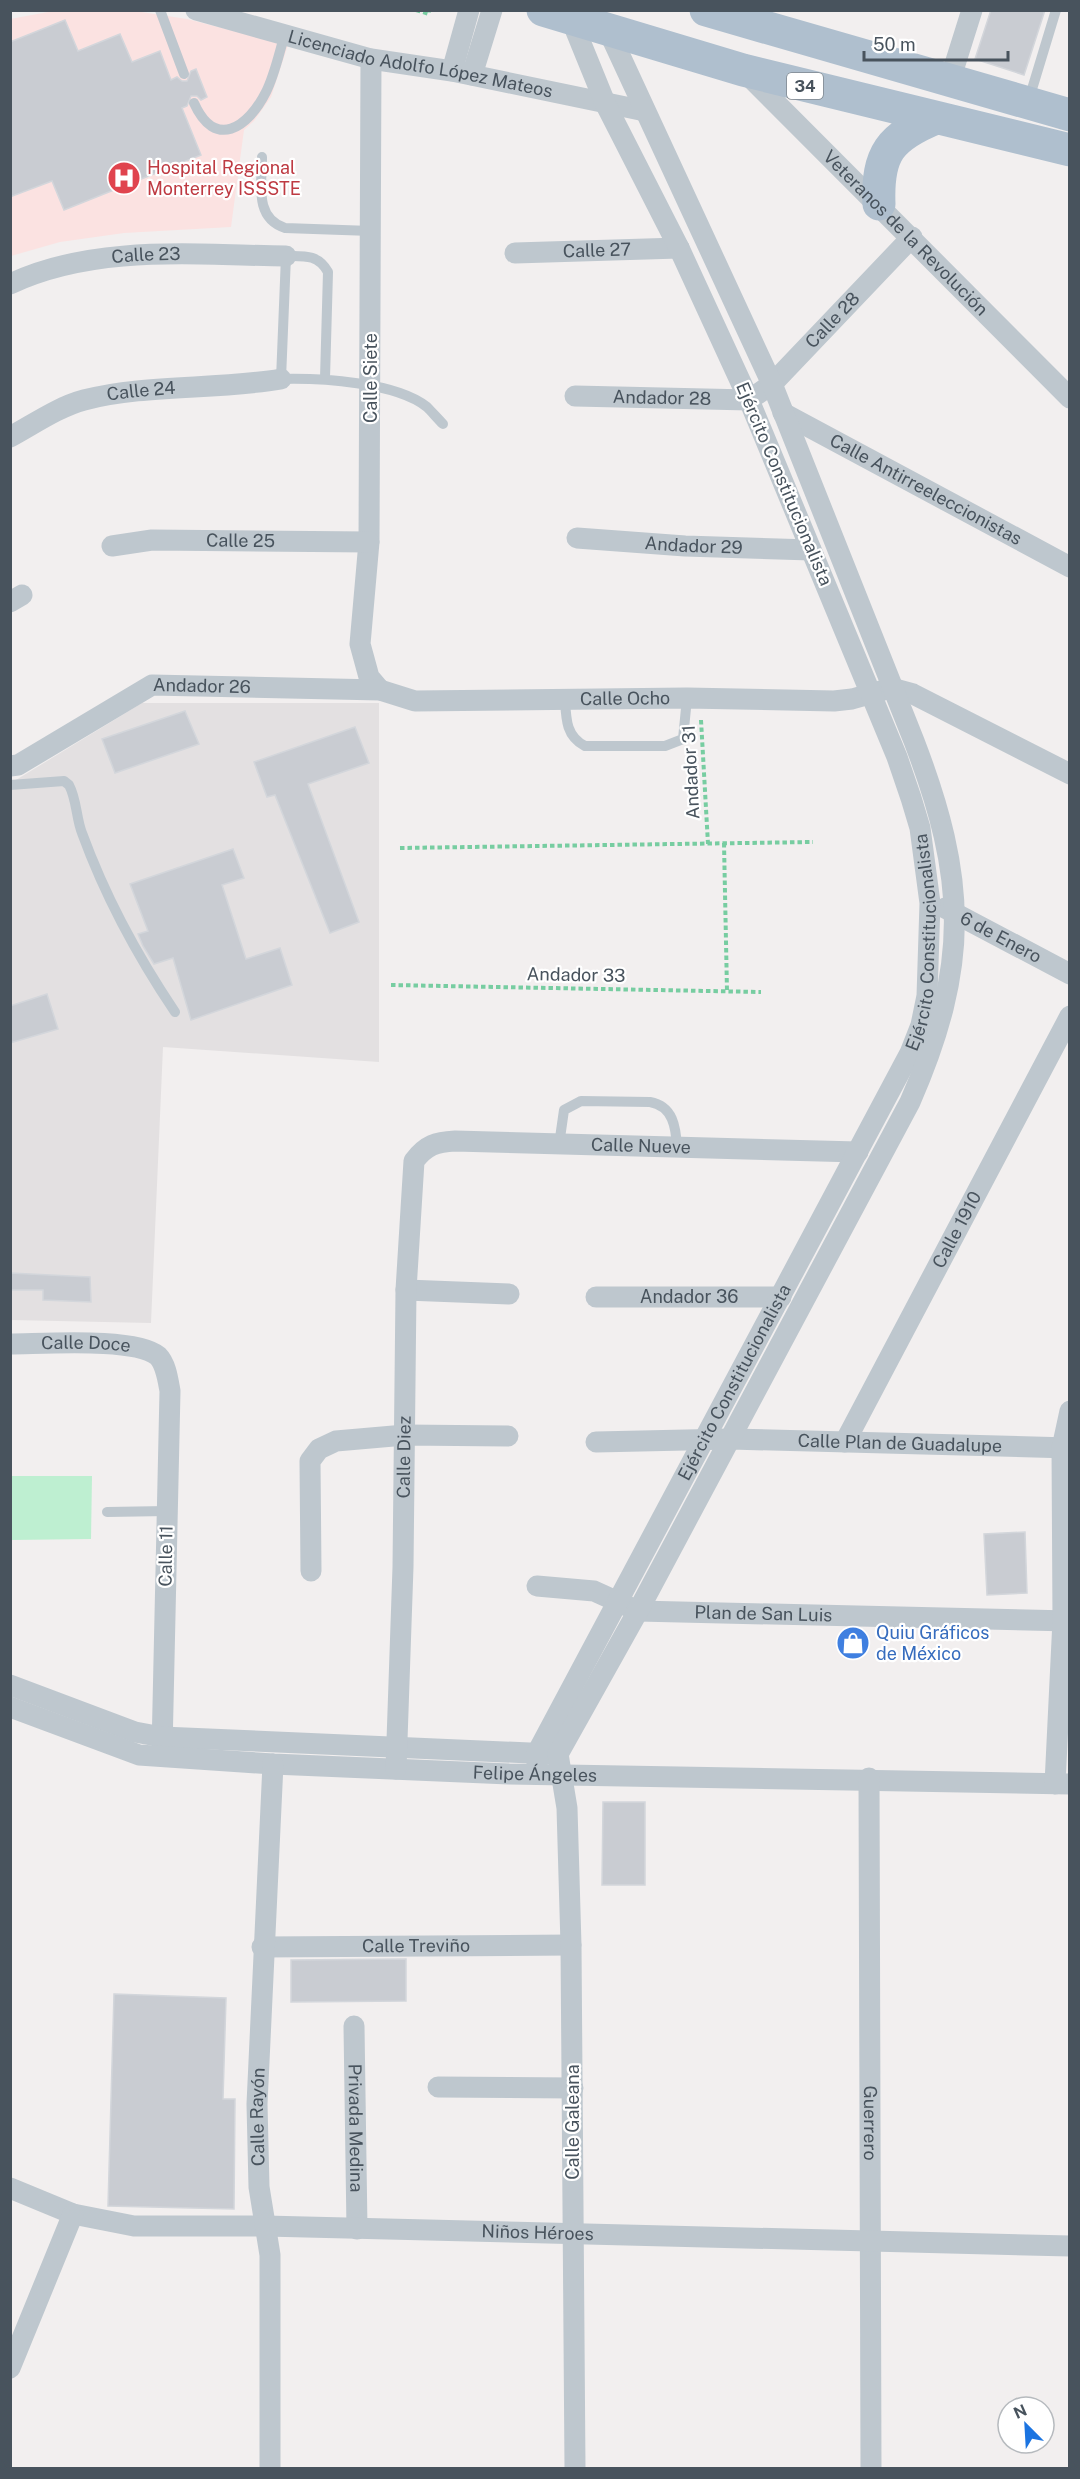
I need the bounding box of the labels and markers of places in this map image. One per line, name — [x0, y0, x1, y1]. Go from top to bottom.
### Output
place label: Hospital Regional Monterrey ISSSTE — [147, 157, 301, 199]
hospital icon: Hospital Regional Monterrey ISSSTE — [106, 160, 142, 196]
place label: Quiu Gráficos de México — [876, 1622, 989, 1664]
shop icon: Quiu Gráficos de México — [835, 1625, 871, 1661]

